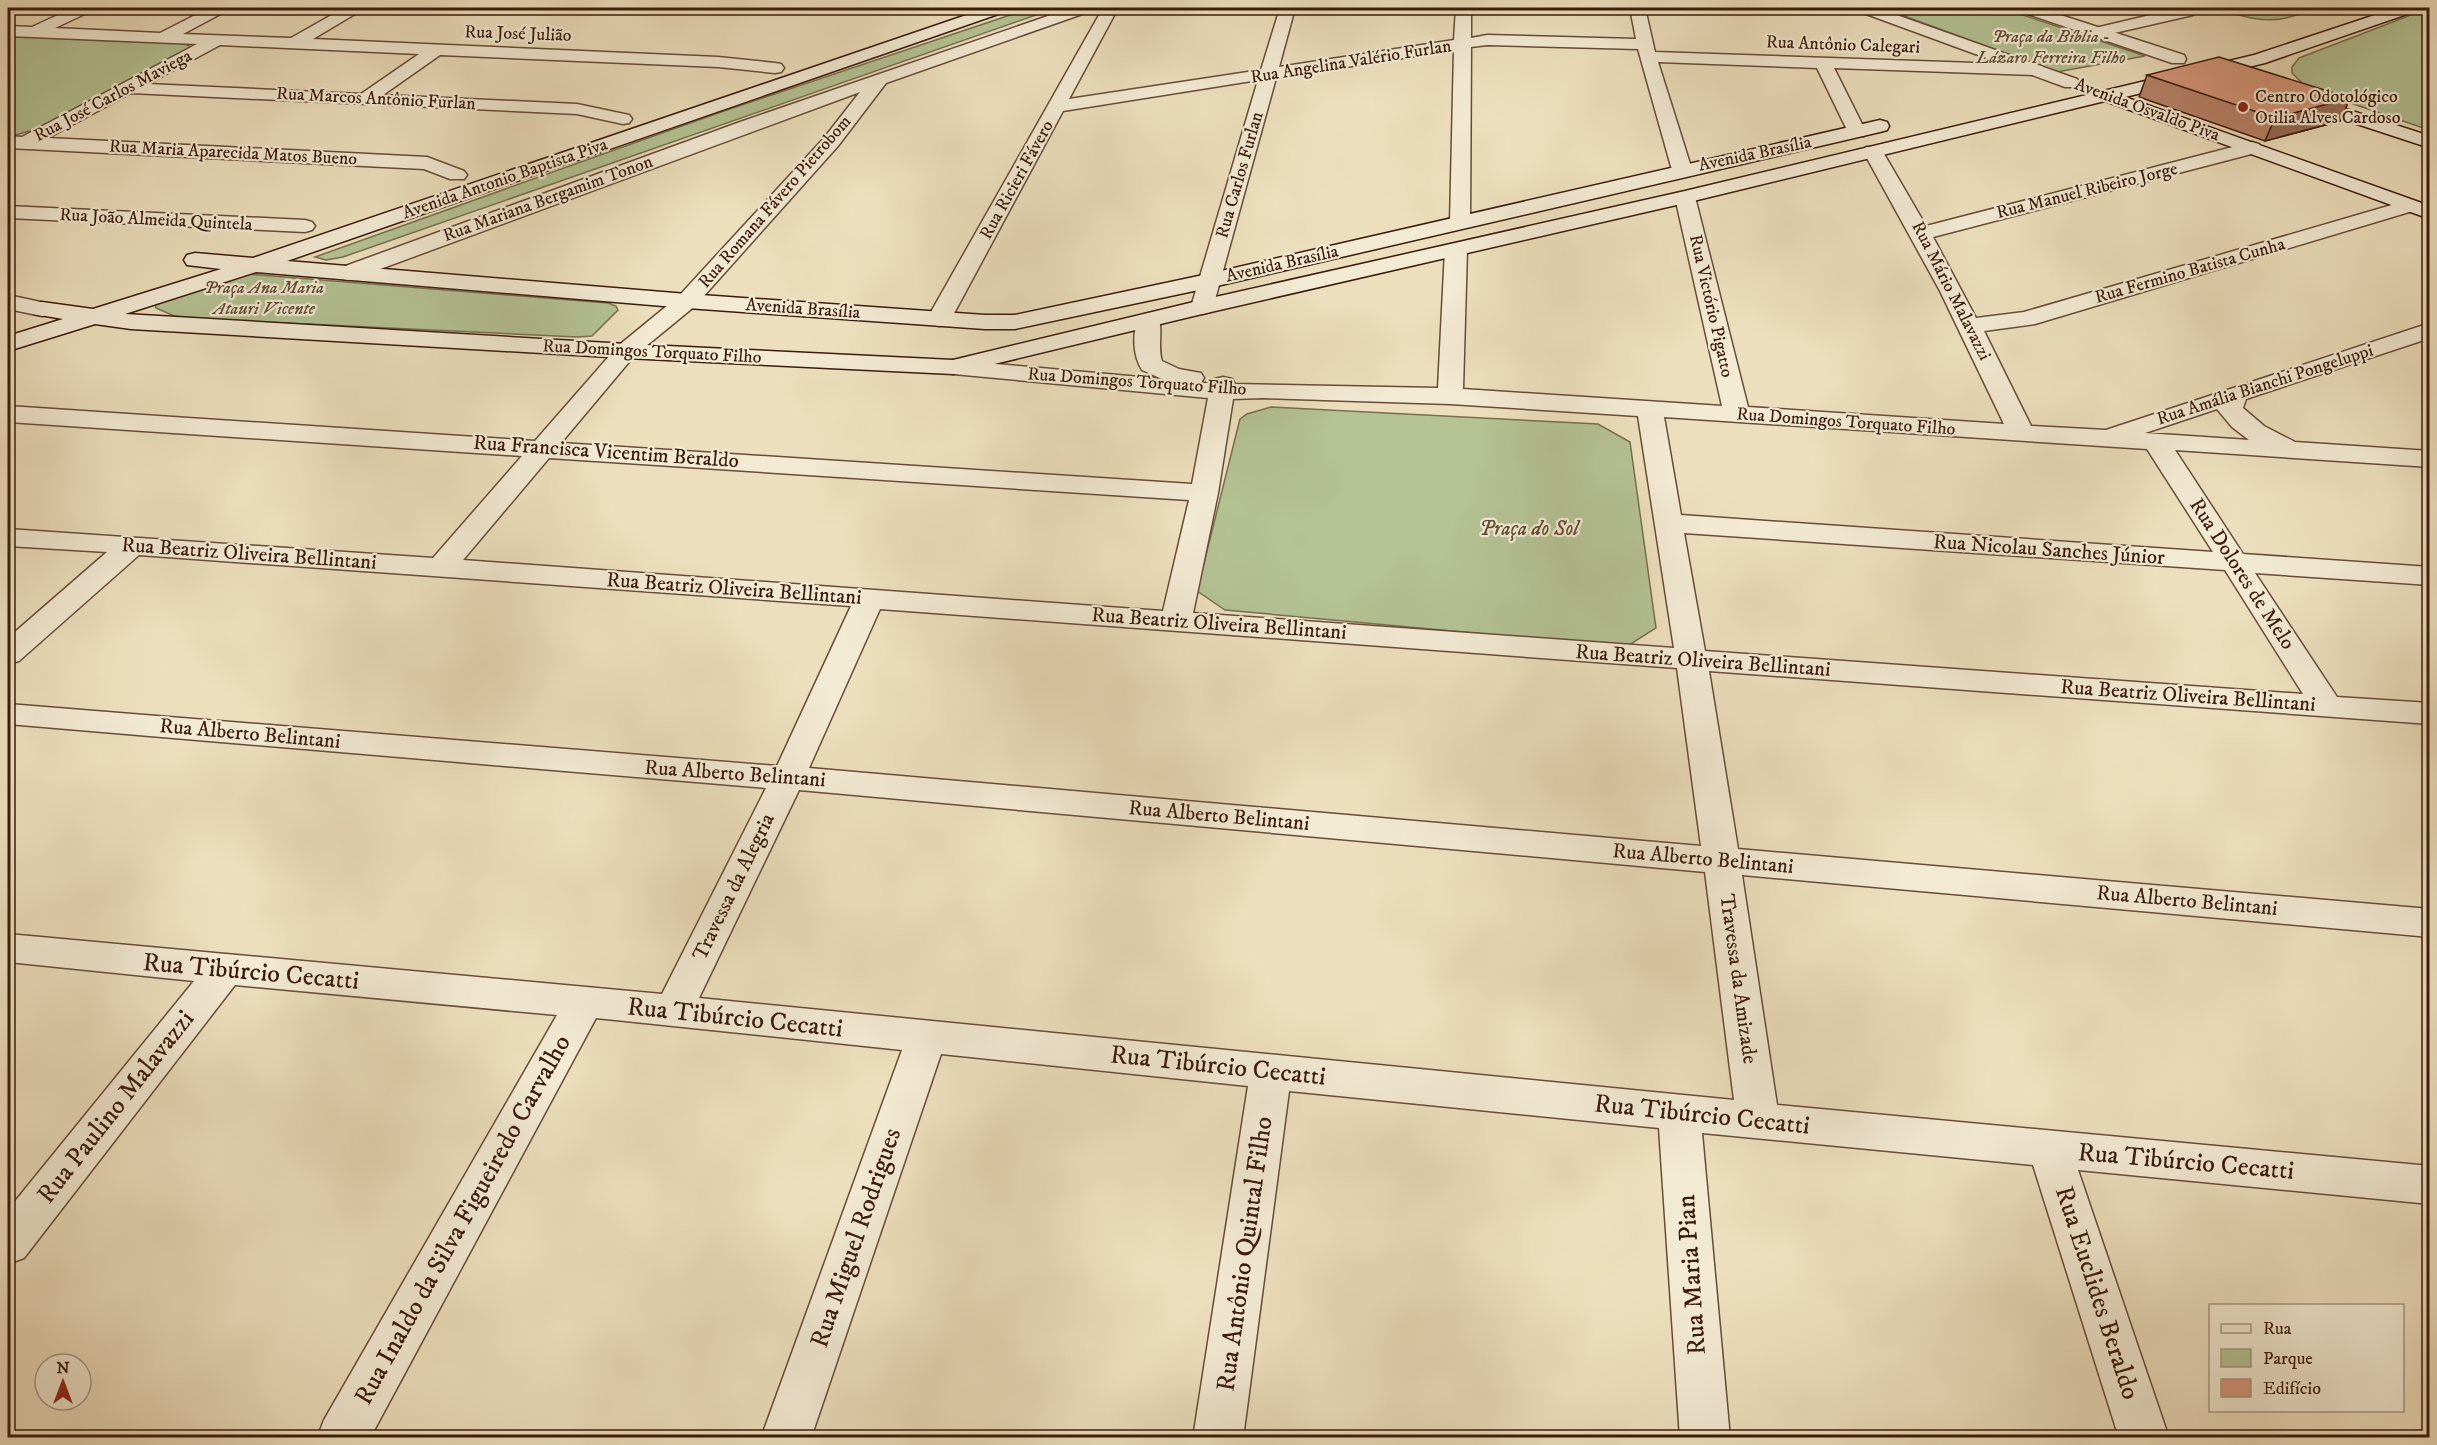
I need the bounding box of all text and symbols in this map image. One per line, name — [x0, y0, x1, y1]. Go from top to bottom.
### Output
street label: Rua José Julião — [464, 21, 572, 47]
park label: Praça da Bíblia - Lázaro Ferreira Filho — [1975, 26, 2126, 69]
street label: Rua Antônio Calegari — [1766, 31, 1920, 59]
street label: Rua Angelina Valério Furlan — [1249, 35, 1454, 89]
street label: Rua José Carlos Maviega — [30, 45, 196, 147]
street label: Avenida Osvaldo Piva — [2071, 74, 2223, 147]
street label: Rua Marcos Antônio Furlan — [276, 83, 477, 115]
place label: Centro Odotológico Otilia Alves Cardoso — [2255, 86, 2401, 129]
marker: Centro Odotológico Otilia Alves Cardoso — [2236, 100, 2250, 114]
street label: Rua Carlos Furlan — [1211, 109, 1269, 241]
street label: Rua Romana Fávero Pietrobom — [694, 111, 856, 293]
street label: Rua Ricieri Fávero — [975, 116, 1059, 243]
street label: Avenida Brasília — [1696, 131, 1814, 177]
street label: Avenida Antonio Baptista Piva — [400, 133, 611, 224]
street label: Rua Maria Aparecida Matos Bueno — [108, 136, 358, 170]
street label: Rua Mariana Bergamim Tonon — [440, 151, 656, 247]
street label: Rua Manuel Ribeiro Jorge — [1994, 158, 2180, 224]
street label: Rua João Almeida Quintela — [59, 204, 253, 236]
street label: Rua Mário Malavazzi — [1906, 218, 1996, 364]
street label: Rua Victório Pigatto — [1684, 232, 1738, 380]
street label: Rua Fermino Batista Cunha — [2092, 233, 2288, 309]
street label: Avenida Brasília — [1224, 240, 1341, 288]
park label: Praça Ana Maria Atauri Vicente — [204, 277, 324, 320]
street label: Avenida Brasília — [745, 294, 861, 324]
street label: Rua Domingos Torquato Filho — [542, 335, 762, 369]
street label: Rua Amália Bianchi Pongeluppi — [2154, 340, 2376, 430]
street label: Rua Domingos Torquato Filho — [1027, 363, 1247, 401]
street label: Rua Domingos Torquato Filho — [1736, 403, 1956, 441]
street label: Rua Francisca Vicentim Beraldo — [472, 430, 740, 474]
street label: Rua Dolores de Melo — [2183, 493, 2301, 655]
park label: Praça do Sol — [1479, 516, 1581, 542]
street label: Rua Nicolau Sanches Júnior — [1932, 529, 2166, 571]
street label: Rua Beatriz Oliveira Bellintani — [120, 532, 378, 576]
street label: Rua Beatriz Oliveira Bellintani — [605, 567, 863, 611]
street label: Rua Beatriz Oliveira Bellintani — [1090, 602, 1348, 646]
street label: Rua Beatriz Oliveira Bellintani — [1574, 639, 1832, 683]
street label: Rua Beatriz Oliveira Bellintani — [2059, 674, 2317, 718]
street label: Rua Alberto Belintani — [158, 713, 342, 755]
street label: Rua Alberto Belintani — [644, 755, 826, 793]
street label: Rua Alberto Belintani — [1127, 795, 1311, 837]
street label: Travessa da Alegria — [687, 809, 781, 965]
street label: Rua Alberto Belintani — [1611, 838, 1795, 880]
street label: Rua Alberto Belintani — [2095, 880, 2279, 922]
street label: Travessa da Amizade — [1713, 892, 1763, 1066]
street label: Rua Tibúrcio Cecatti — [142, 946, 360, 998]
street label: Rua Tibúrcio Cecatti — [625, 990, 845, 1046]
street label: Rua Paulino Malavazzi — [30, 1004, 202, 1210]
street label: Rua Inaldo da Silva Figueiredo Carvalho — [347, 1029, 579, 1411]
street label: Rua Tibúrcio Cecatti — [1108, 1038, 1328, 1094]
street label: Rua Tibúrcio Cecatti — [1592, 1087, 1812, 1143]
street label: Rua Antônio Quintal Filho — [1209, 1114, 1281, 1394]
street label: Rua Miguel Rodrigues — [803, 1124, 909, 1352]
street label: Rua Tibúrcio Cecatti — [2077, 1136, 2295, 1188]
street label: Rua Euclides Beraldo — [2047, 1182, 2147, 1404]
street label: Rua Maria Pian — [1670, 1193, 1714, 1356]
legend — [2209, 1304, 2404, 1412]
text: Rua — [2263, 1318, 2292, 1340]
text: Parque — [2263, 1348, 2313, 1370]
north arrow — [33, 1352, 93, 1412]
text: N — [56, 1358, 70, 1378]
text: Edifício — [2263, 1378, 2321, 1400]

